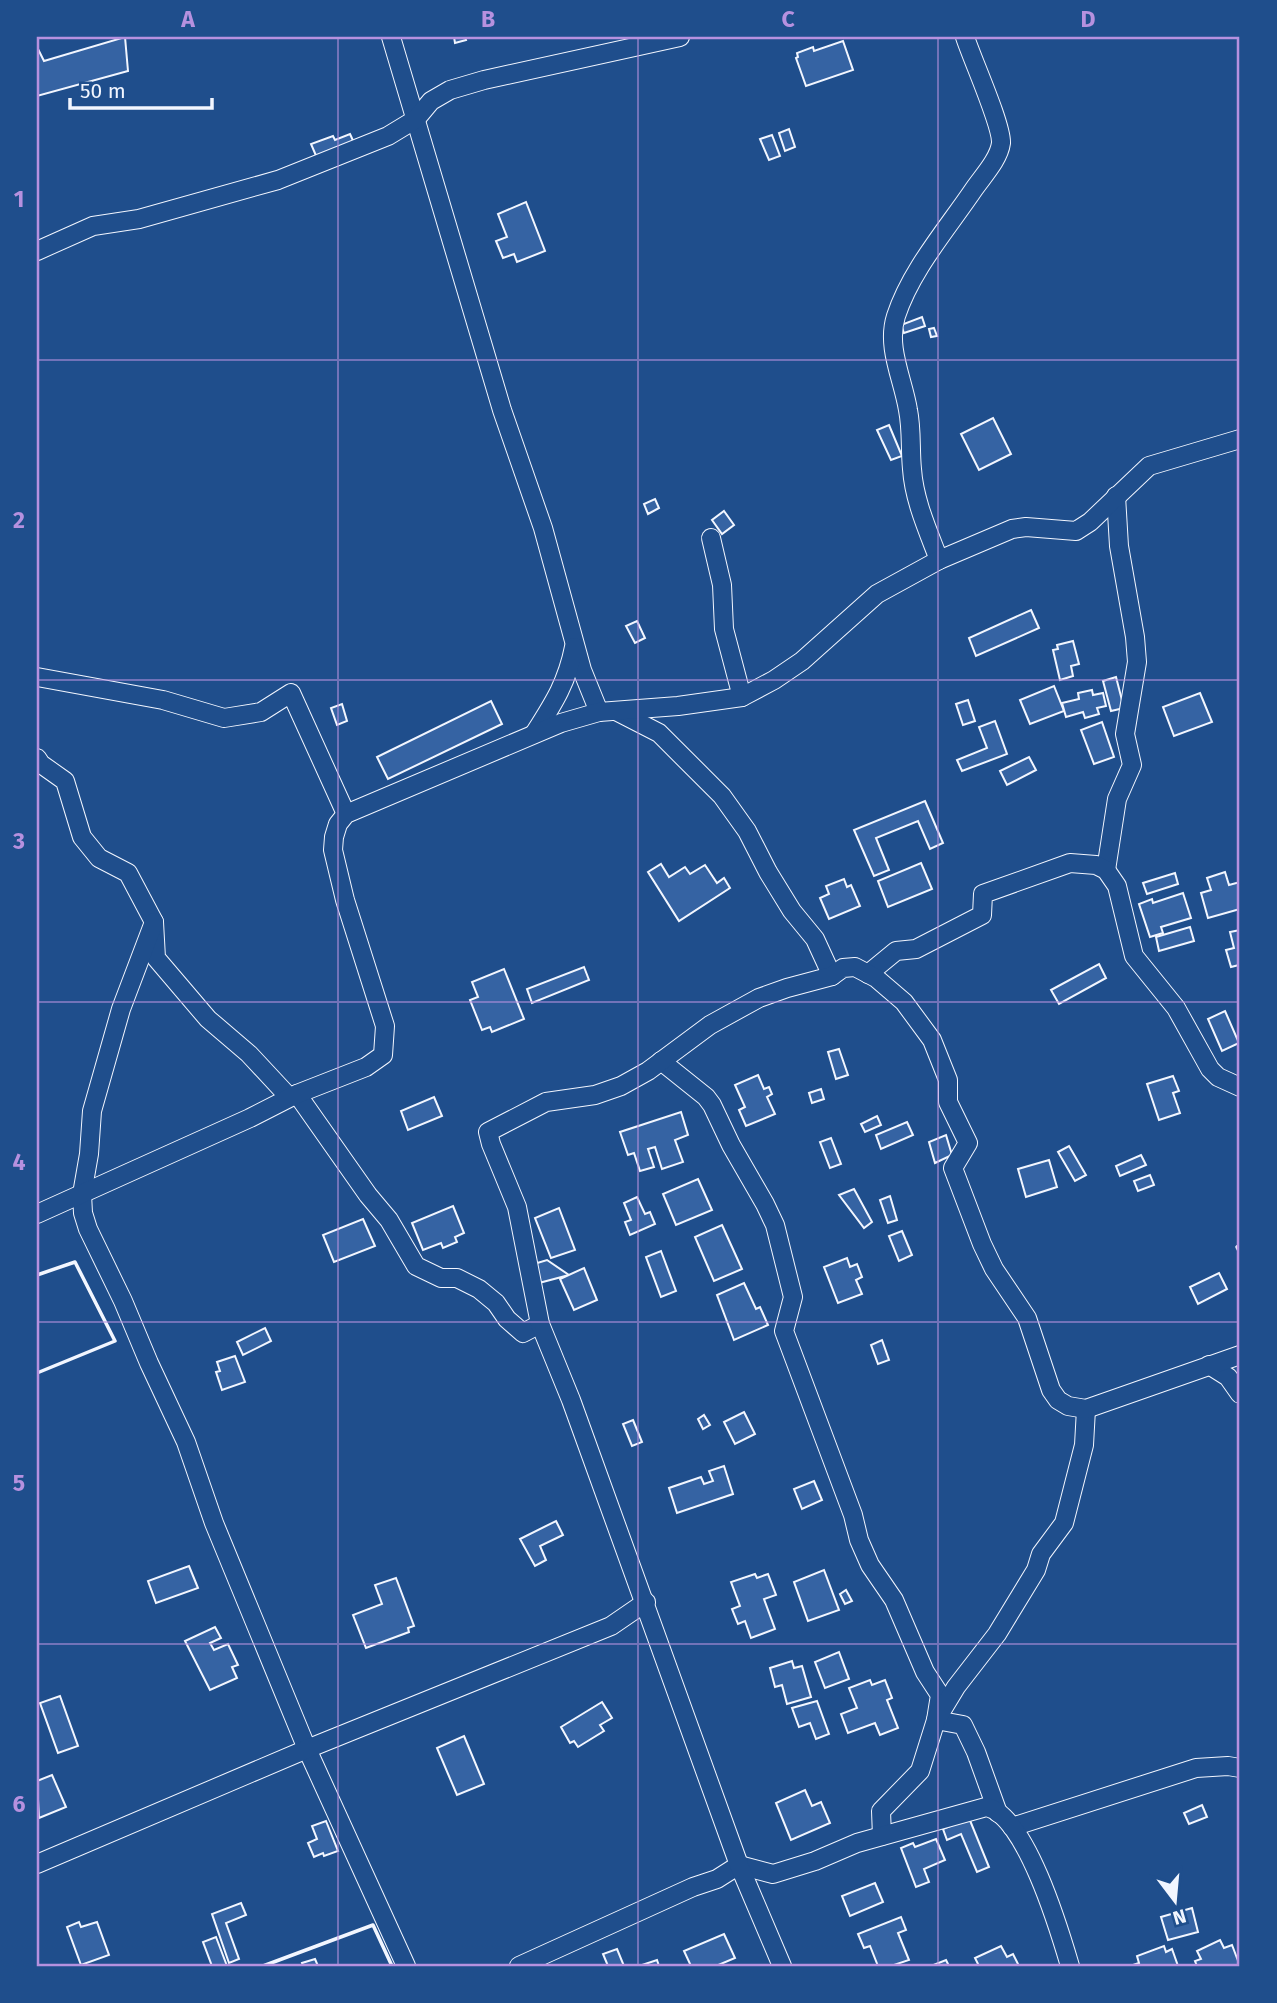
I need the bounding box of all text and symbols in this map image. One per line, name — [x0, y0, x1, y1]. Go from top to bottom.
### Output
text: A — [180, 5, 195, 33]
text: B — [481, 5, 495, 33]
text: C — [781, 5, 795, 33]
text: D — [1081, 5, 1096, 33]
scale bar — [70, 66, 212, 110]
text: 50 m — [80, 78, 126, 104]
text: 1 — [14, 185, 24, 213]
text: 2 — [13, 506, 25, 534]
text: 3 — [12, 827, 25, 855]
text: 4 — [13, 1148, 26, 1176]
text: 5 — [13, 1469, 25, 1497]
text: 6 — [13, 1790, 26, 1818]
north arrow — [1140, 1867, 1210, 1937]
text: N — [1170, 1904, 1189, 1930]

